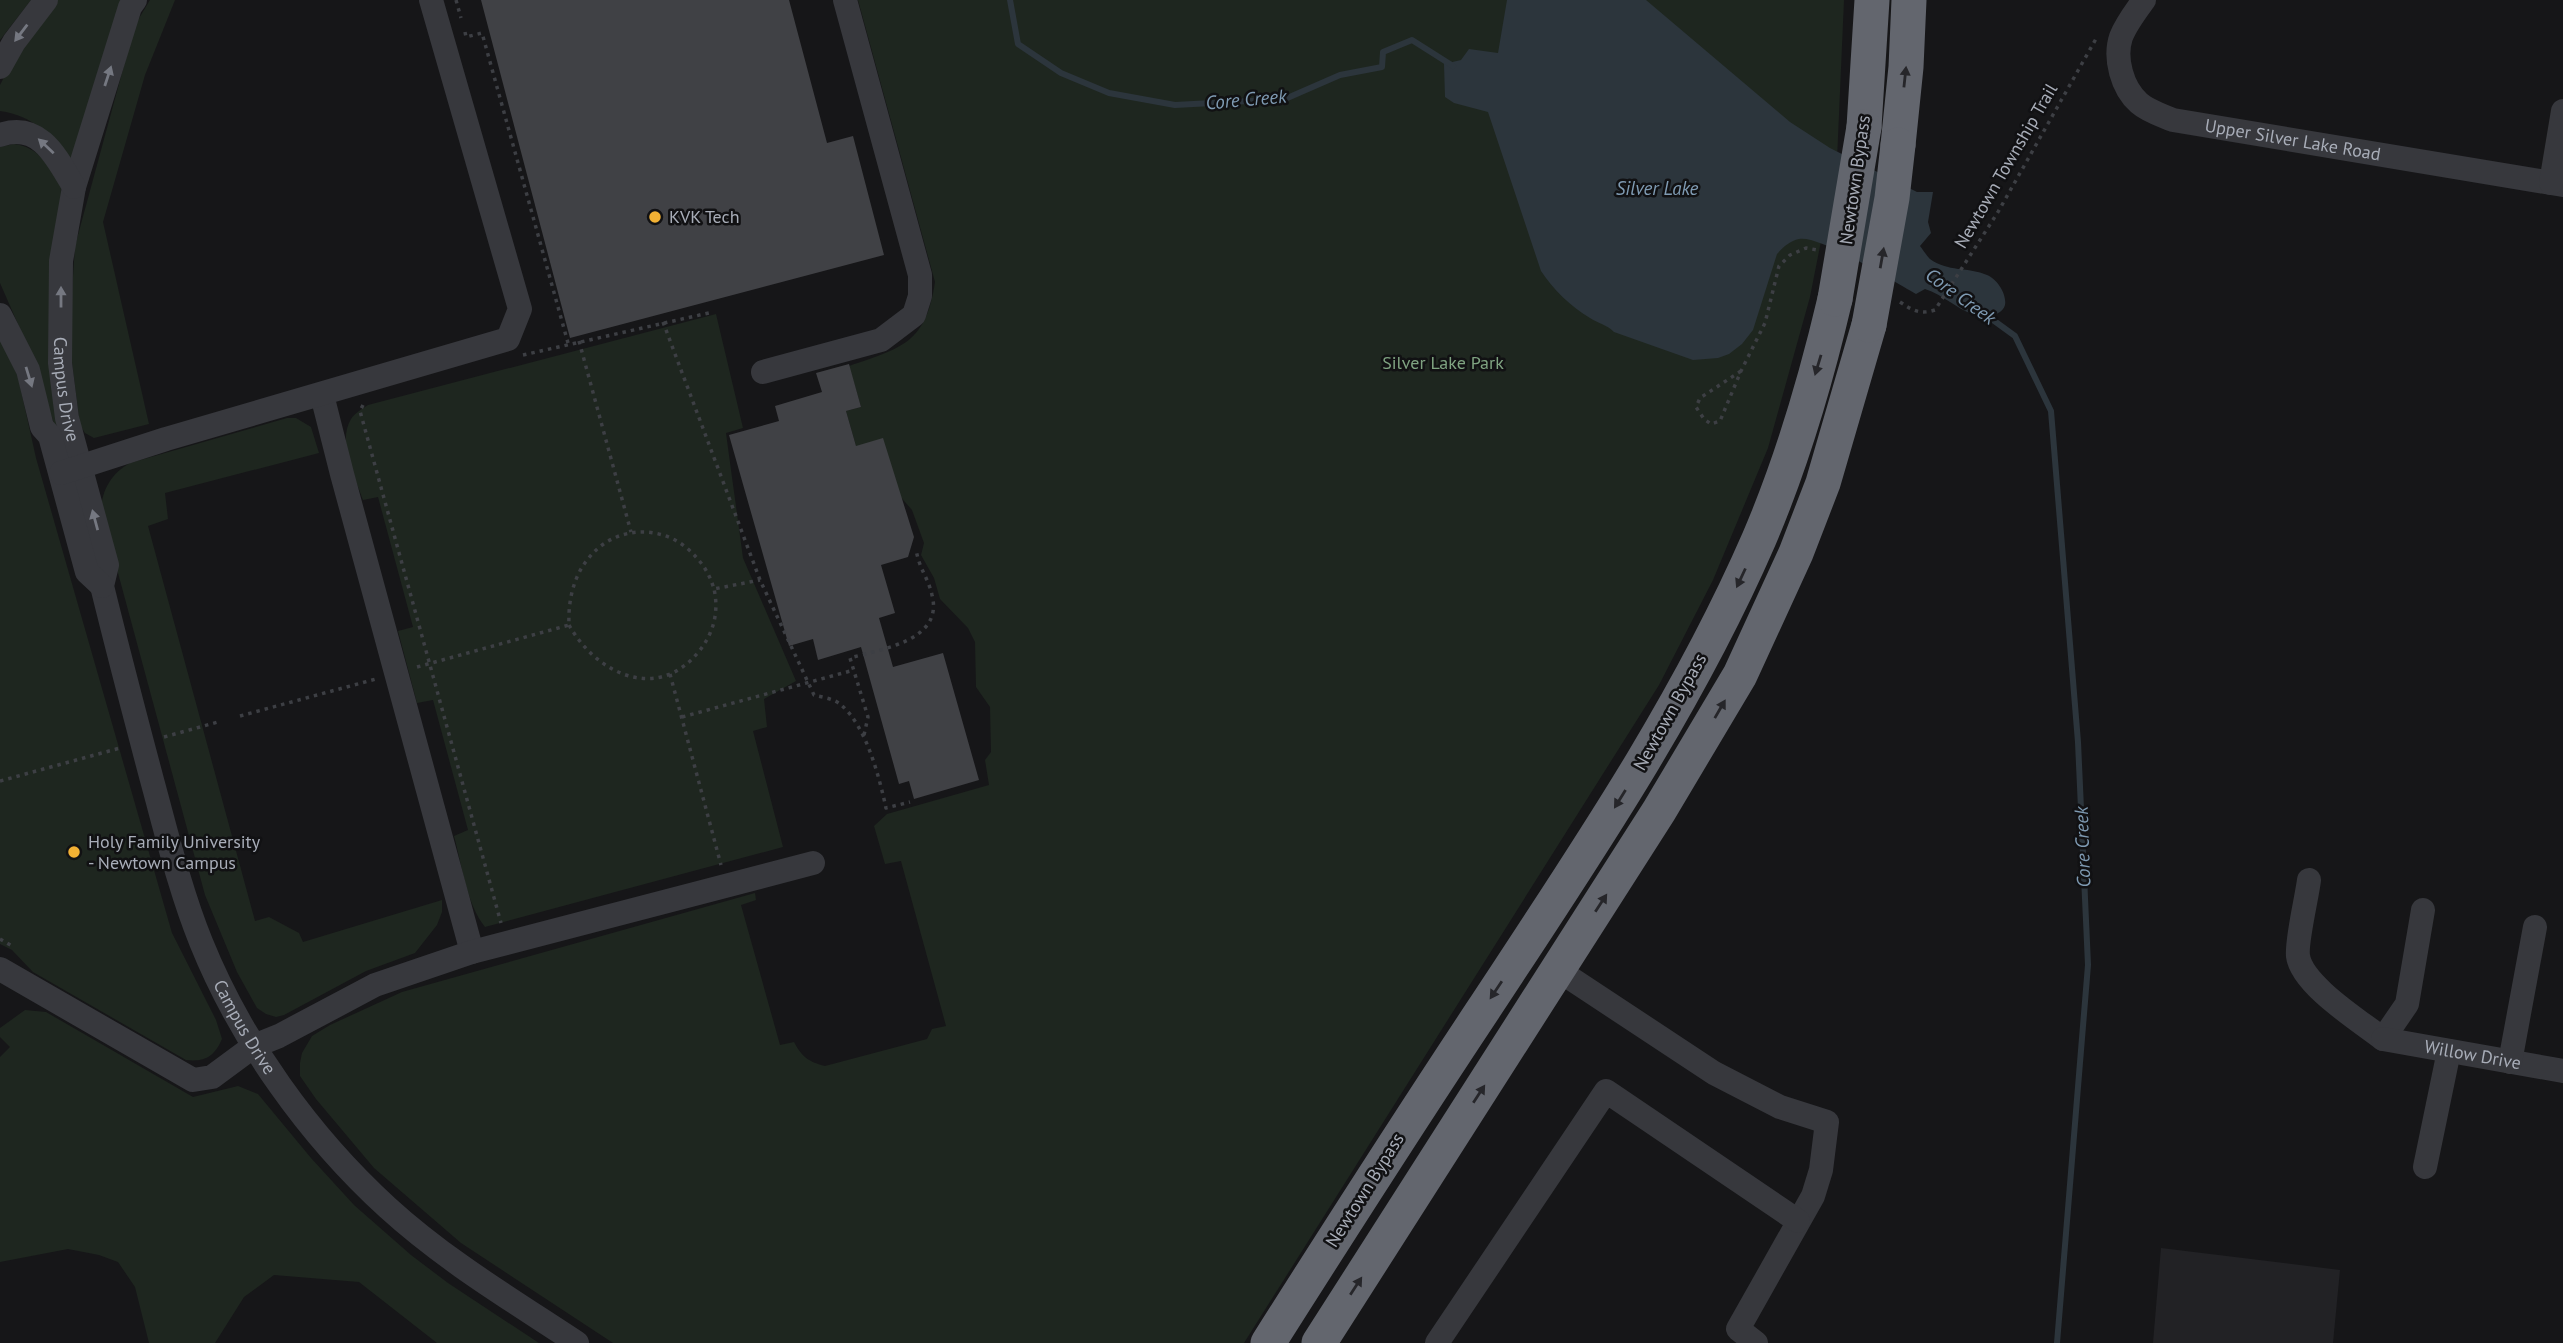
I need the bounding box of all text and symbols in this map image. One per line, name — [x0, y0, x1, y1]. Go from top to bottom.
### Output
one-way arrow — [15, 24, 29, 42]
one-way arrow — [104, 65, 114, 86]
one-way arrow — [1900, 66, 1911, 88]
street label: Newtown Township Trail — [1949, 79, 2063, 252]
water label: Core Creek — [1204, 83, 1289, 114]
street label: Upper Silver Lake Road — [2203, 113, 2382, 165]
street label: Newtown Bypass — [1834, 114, 1875, 246]
one-way arrow — [38, 138, 55, 154]
water label: Silver Lake — [1616, 176, 1699, 200]
place label: KVK Tech — [669, 205, 740, 228]
marker: KVK Tech — [647, 209, 663, 225]
one-way arrow — [1876, 247, 1887, 269]
water label: Core Creek — [1921, 262, 2002, 330]
one-way arrow — [55, 286, 67, 308]
street label: Campus Drive — [48, 337, 85, 444]
park label: Silver Lake Park — [1382, 351, 1504, 374]
one-way arrow — [1812, 355, 1823, 376]
one-way arrow — [24, 366, 35, 387]
one-way arrow — [89, 509, 99, 530]
one-way arrow — [1735, 568, 1746, 588]
street label: Newtown Bypass — [1628, 649, 1711, 774]
one-way arrow — [1714, 699, 1726, 718]
one-way arrow — [1614, 790, 1626, 809]
water label: Core Creek — [2069, 805, 2095, 888]
place label: Holy Family University - Newtown Campus — [88, 830, 261, 874]
marker: Holy Family University - Newtown Campus — [66, 844, 82, 860]
one-way arrow — [1595, 893, 1608, 912]
street label: Campus Drive — [208, 976, 281, 1079]
one-way arrow — [1489, 981, 1503, 999]
street label: Willow Drive — [2423, 1035, 2523, 1074]
one-way arrow — [1472, 1085, 1485, 1104]
street label: Newtown Bypass — [1320, 1128, 1409, 1251]
one-way arrow — [1350, 1276, 1363, 1296]

